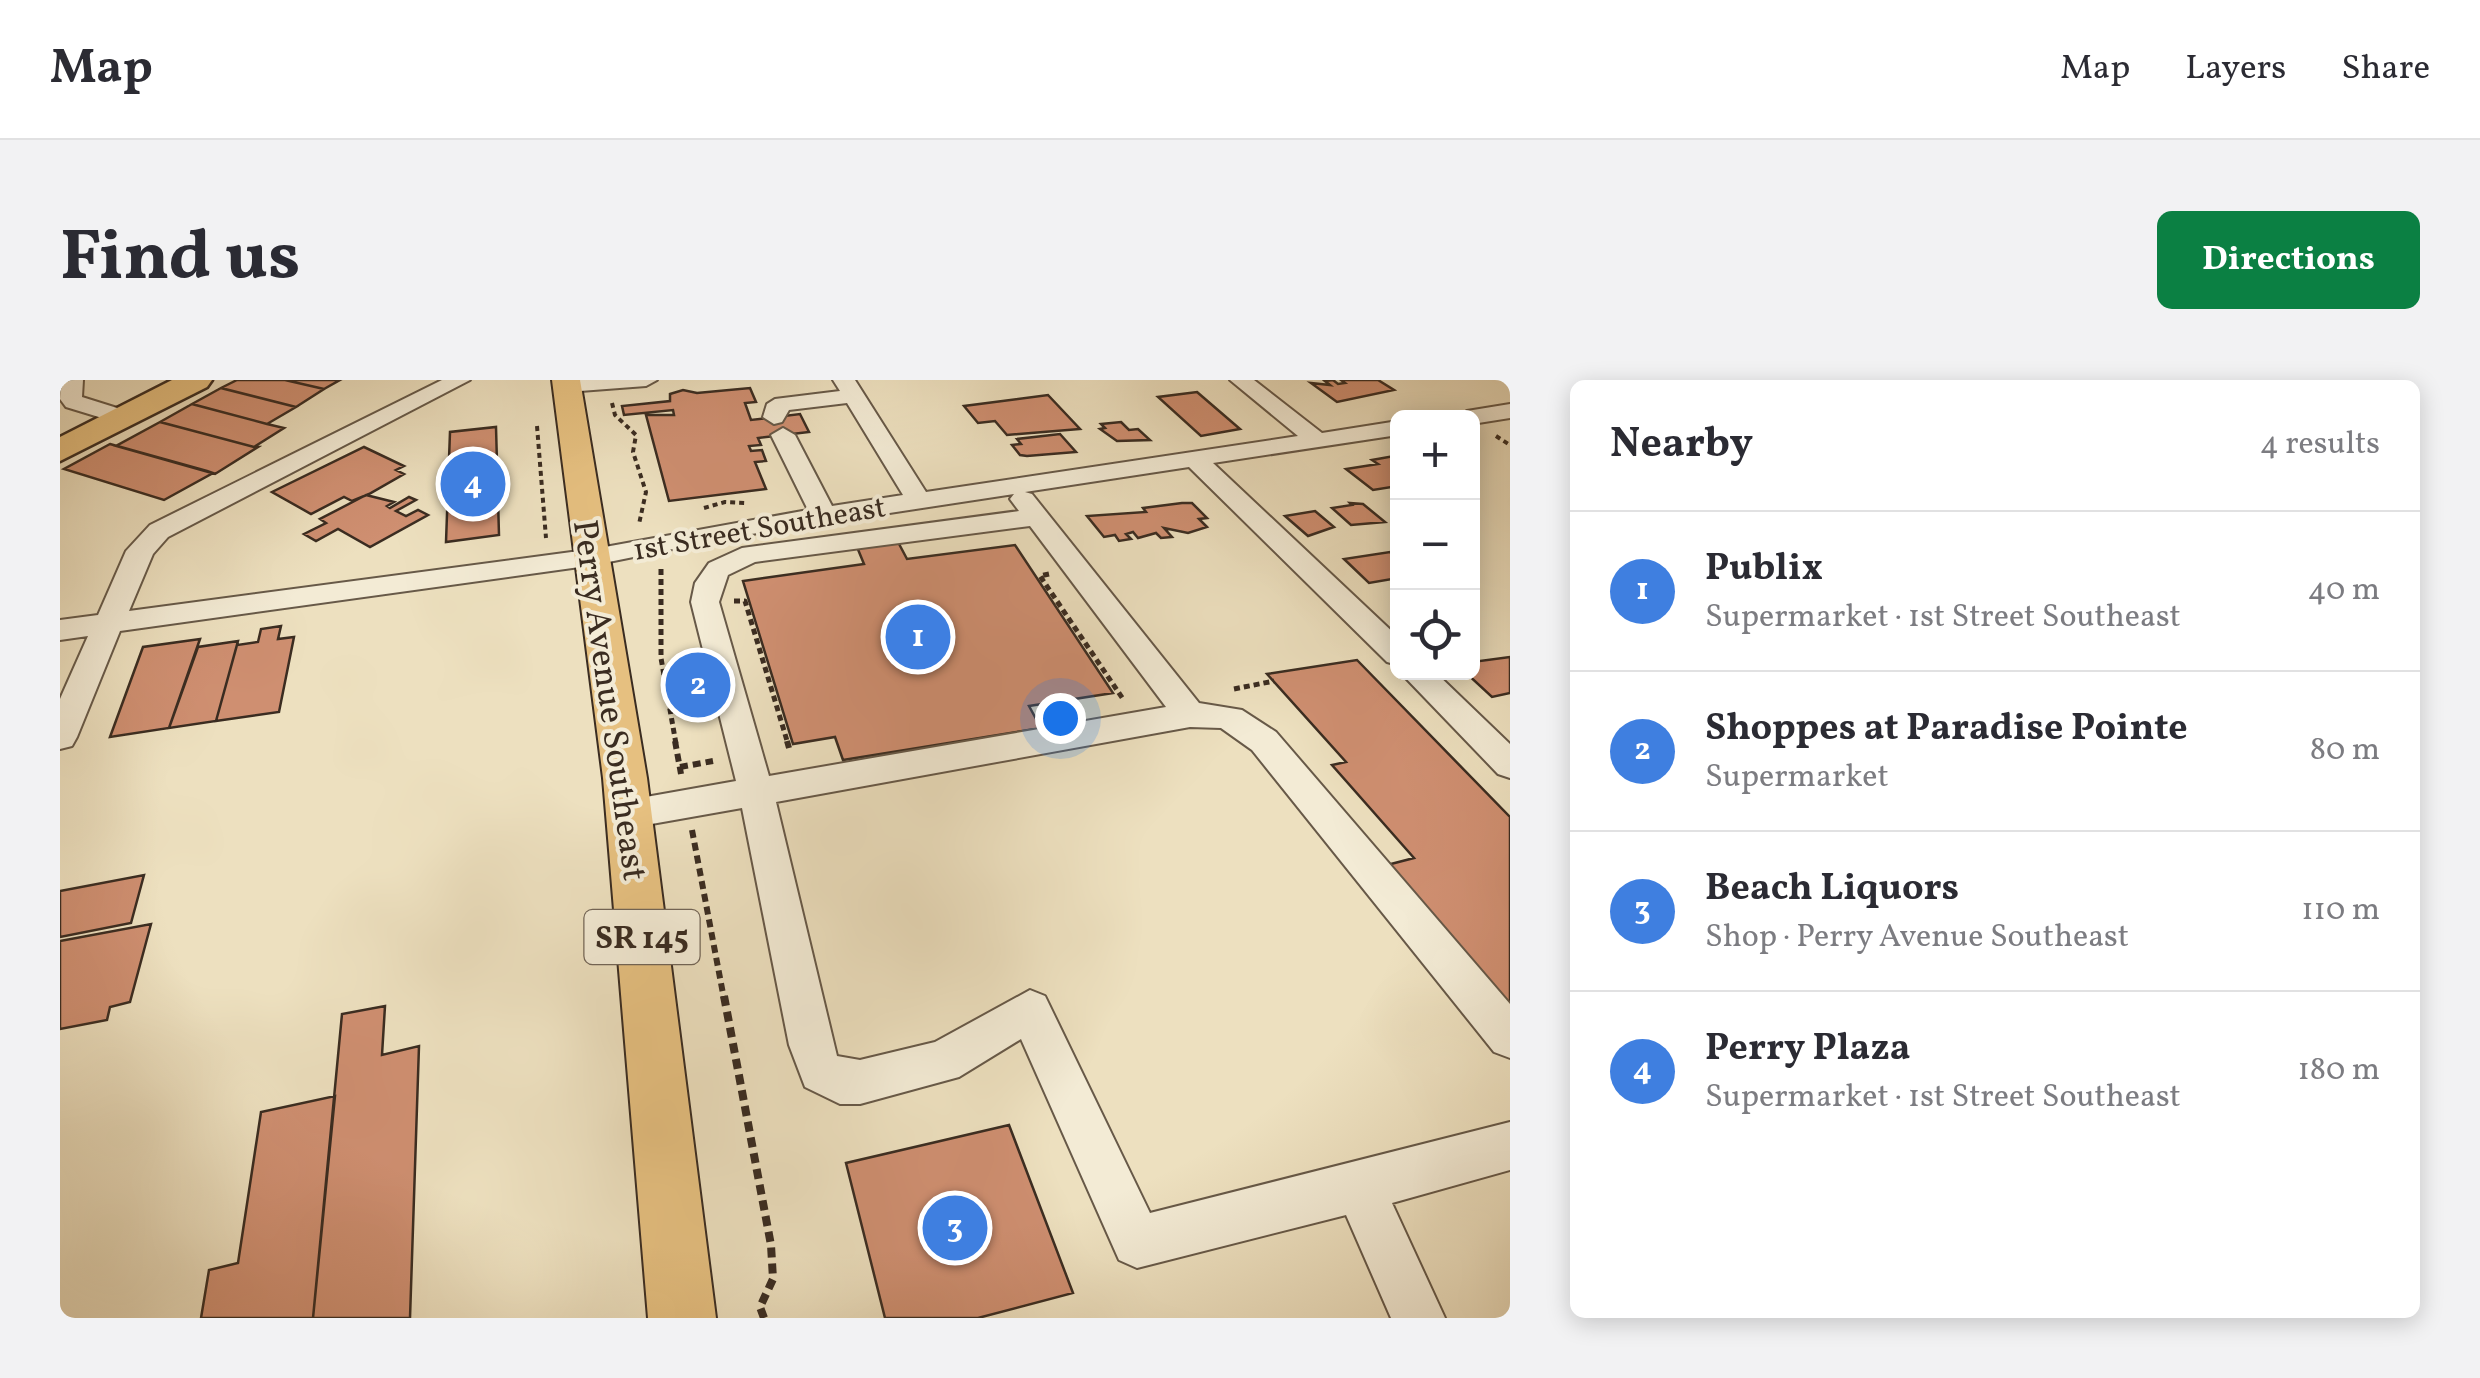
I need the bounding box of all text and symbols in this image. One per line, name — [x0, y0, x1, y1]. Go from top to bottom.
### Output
text: Map — [50, 36, 153, 103]
text: Map — [2060, 45, 2130, 93]
text: Layers — [2185, 45, 2286, 93]
text: Share — [2341, 45, 2430, 93]
text: Find us — [60, 211, 300, 309]
button: Directions — [2157, 211, 2420, 309]
map controls — [1390, 410, 1480, 680]
button: + — [1390, 410, 1480, 500]
text: Nearby — [1610, 416, 1753, 475]
text: 4 results — [2260, 423, 2380, 467]
pin: 4 — [440, 446, 506, 522]
street label: 1st Street Southeast — [630, 487, 889, 573]
button: − — [1390, 500, 1480, 590]
street label: Perry Avenue Southeast — [559, 517, 657, 884]
text: Publix — [1705, 543, 1823, 596]
text: 1 — [1636, 569, 1649, 613]
text: 40 m — [2308, 569, 2380, 613]
button: locate — [1390, 590, 1480, 680]
text: Supermarket · 1st Street Southeast — [1705, 596, 2181, 640]
pin: 1 — [886, 600, 950, 674]
pin: 2 — [666, 648, 730, 722]
your location — [1035, 693, 1086, 744]
text: Shoppes at Paradise Pointe — [1705, 703, 2188, 756]
text: 2 — [1634, 729, 1651, 773]
text: 80 m — [2310, 729, 2380, 773]
text: Supermarket — [1705, 756, 1889, 800]
text: Beach Liquors — [1705, 863, 1959, 916]
text: 3 — [1634, 889, 1651, 933]
text: 110 m — [2301, 889, 2380, 933]
road number: SR 145 — [584, 910, 700, 964]
text: Shop · Perry Avenue Southeast — [1705, 916, 2129, 960]
text: Perry Plaza — [1705, 1023, 1911, 1076]
text: 4 — [1633, 1049, 1652, 1093]
text: 180 m — [2297, 1049, 2380, 1093]
text: Supermarket · 1st Street Southeast — [1705, 1076, 2181, 1120]
pin: 3 — [922, 1190, 988, 1266]

